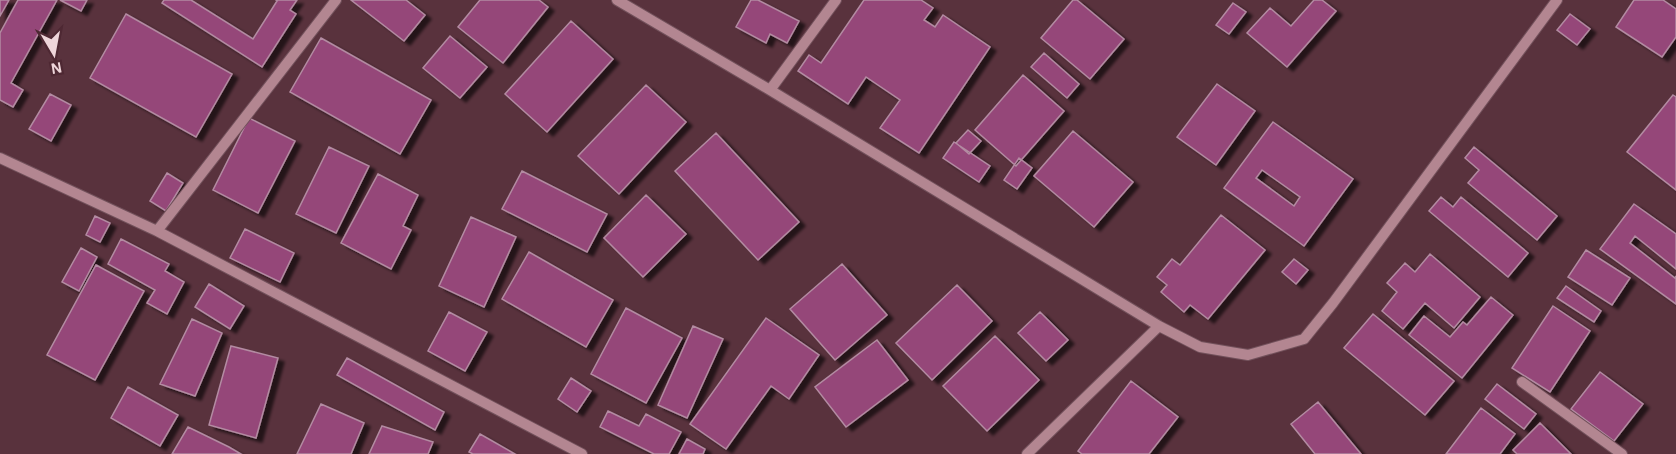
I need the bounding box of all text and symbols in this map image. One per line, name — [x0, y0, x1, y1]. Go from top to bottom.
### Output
north arrow — [24, 24, 84, 84]
text: N — [50, 59, 63, 77]

